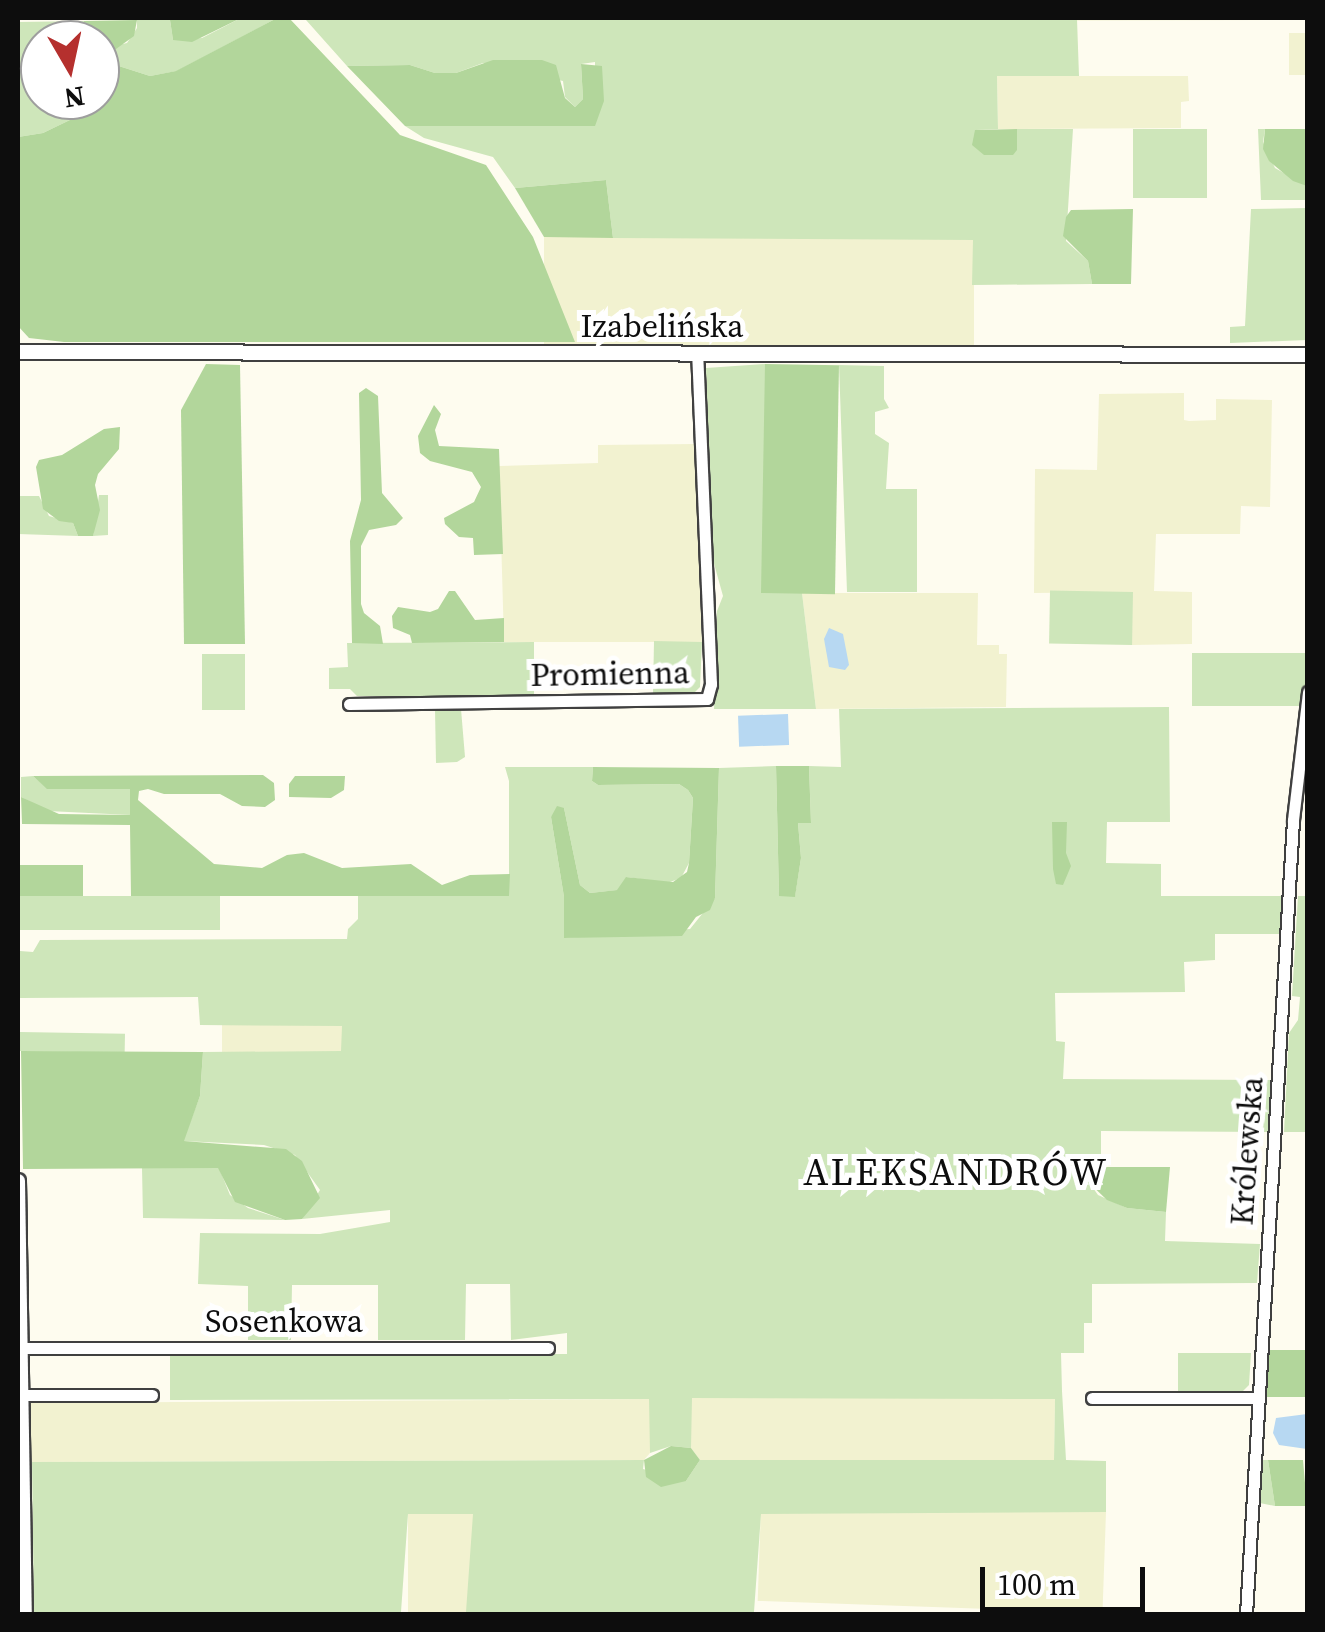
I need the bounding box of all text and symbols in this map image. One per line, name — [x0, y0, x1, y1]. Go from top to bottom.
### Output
north arrow — [20, 20, 120, 120]
text: N — [61, 77, 87, 118]
street label: Izabelińska — [580, 307, 744, 345]
street label: Promienna — [530, 653, 690, 695]
street label: Królewska — [1223, 1075, 1271, 1227]
district label: ALEKSANDRÓW — [803, 1150, 1109, 1196]
street label: Sosenkowa — [205, 1302, 363, 1340]
scale bar — [985, 1547, 1150, 1609]
text: 100 m — [997, 1564, 1076, 1605]

